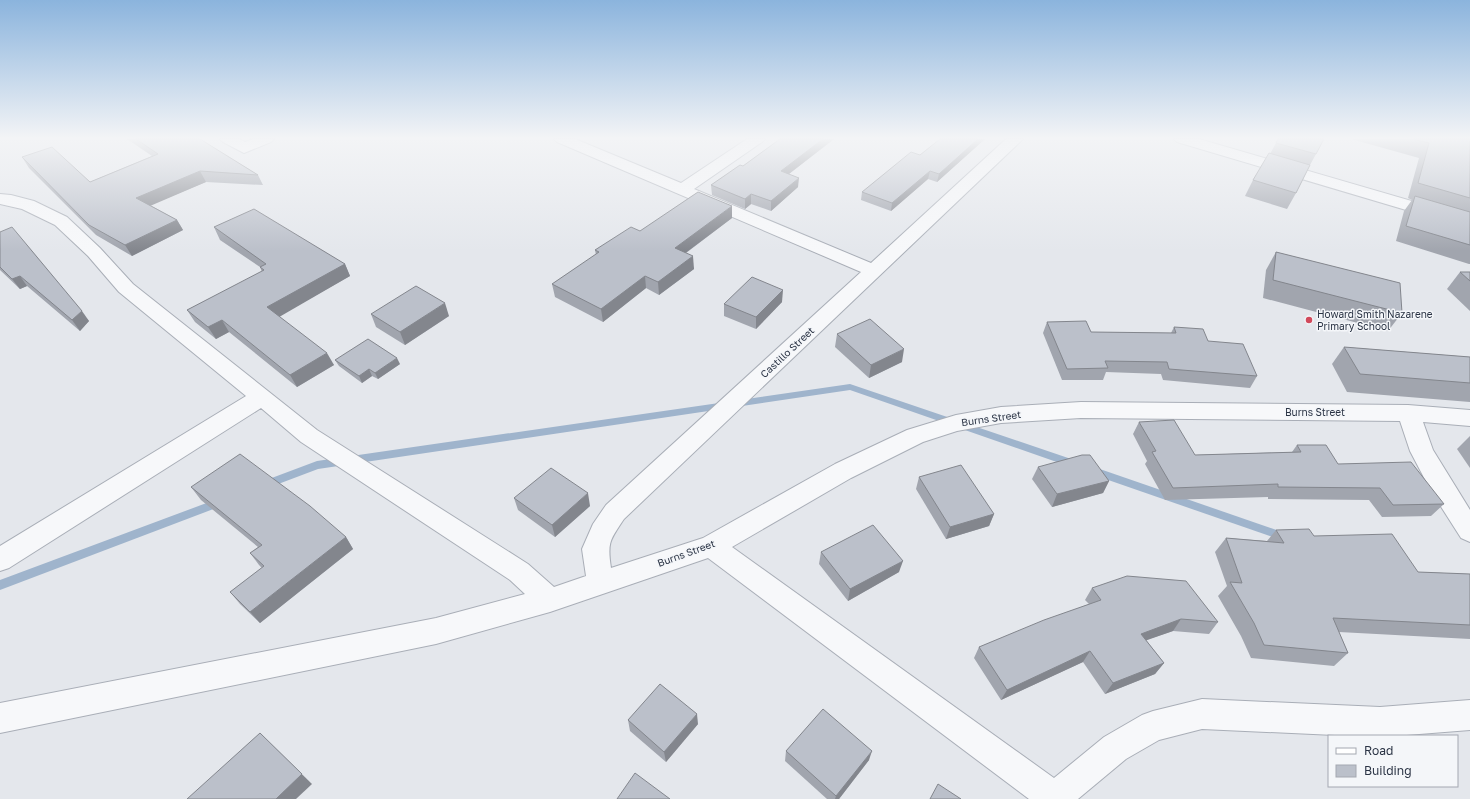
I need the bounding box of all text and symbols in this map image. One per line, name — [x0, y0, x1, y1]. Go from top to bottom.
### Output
place label: Howard Smith Nazarene Primary School — [1317, 308, 1433, 332]
marker: Howard Smith Nazarene Primary School — [1304, 315, 1314, 325]
street label: Castillo Street — [758, 324, 816, 380]
street label: Burns Street — [1285, 406, 1345, 418]
street label: Burns Street — [960, 408, 1022, 428]
street label: Burns Street — [656, 537, 716, 569]
legend — [1328, 735, 1458, 787]
text: Road — [1364, 743, 1393, 758]
text: Building — [1364, 763, 1412, 778]

